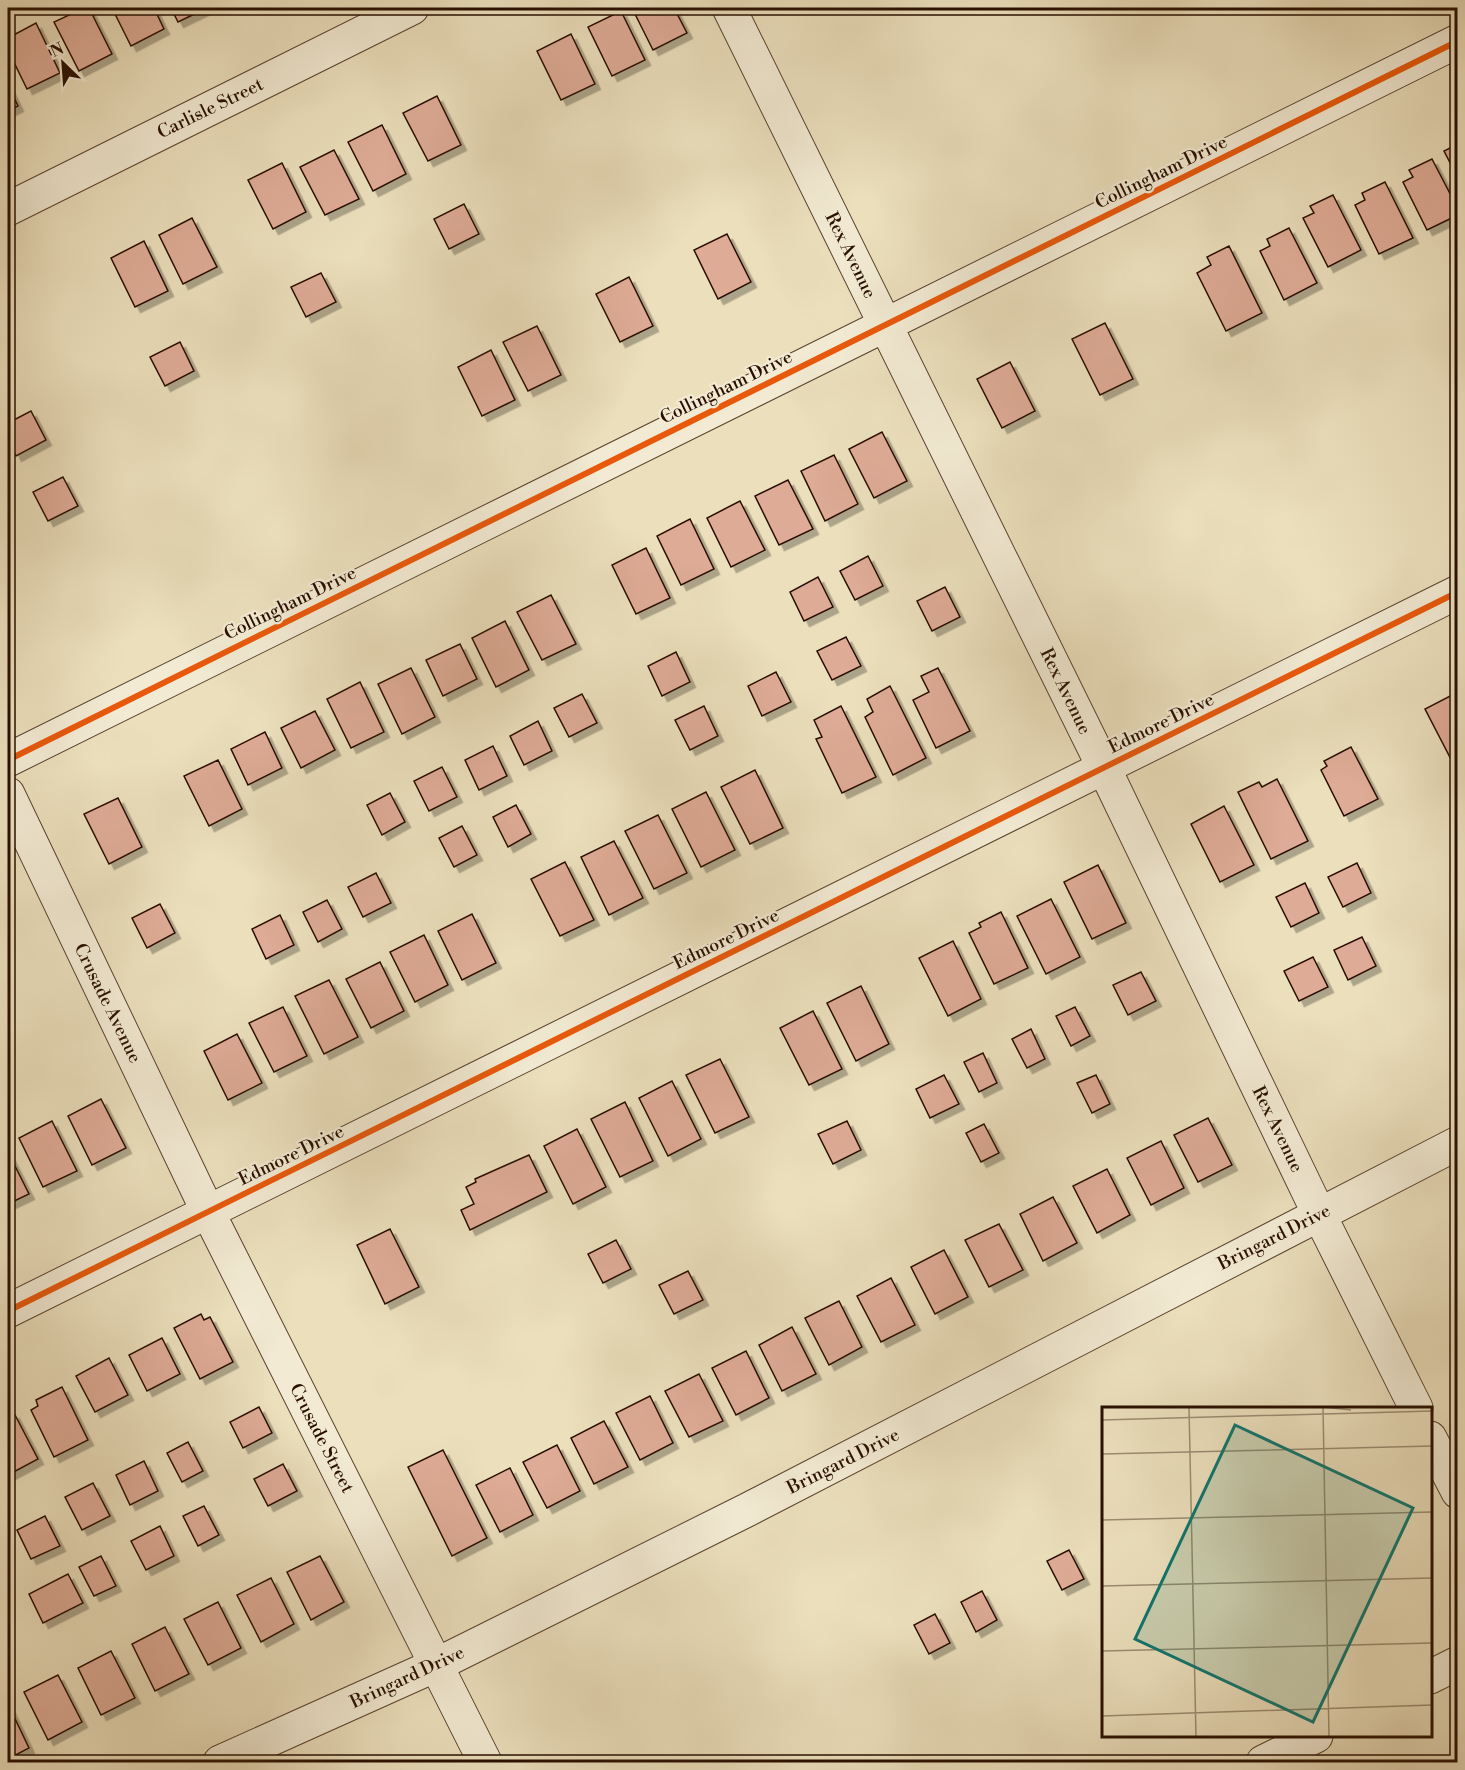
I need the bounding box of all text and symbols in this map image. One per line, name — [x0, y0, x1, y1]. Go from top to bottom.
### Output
north arrow — [33, 33, 93, 93]
text: N — [47, 38, 67, 62]
street label: Carlisle Street — [153, 73, 268, 144]
street label: Collingham Drive — [1091, 130, 1231, 214]
street label: Rex Avenue — [820, 208, 881, 302]
street label: Collingham Drive — [656, 345, 796, 429]
street label: Collingham Drive — [220, 561, 360, 645]
street label: Rex Avenue — [1035, 644, 1096, 738]
street label: Edmore Drive — [1105, 688, 1218, 759]
street label: Edmore Drive — [670, 904, 783, 975]
street label: Crusade Avenue — [69, 940, 146, 1067]
street label: Rex Avenue — [1247, 1082, 1308, 1176]
street label: Edmore Drive — [235, 1120, 348, 1191]
street label: Bringard Drive — [1213, 1199, 1334, 1276]
street label: Crusade Street — [284, 1380, 359, 1497]
inset map — [1102, 1407, 1432, 1737]
street label: Bringard Drive — [782, 1423, 903, 1500]
street label: Bringard Drive — [346, 1641, 468, 1714]

